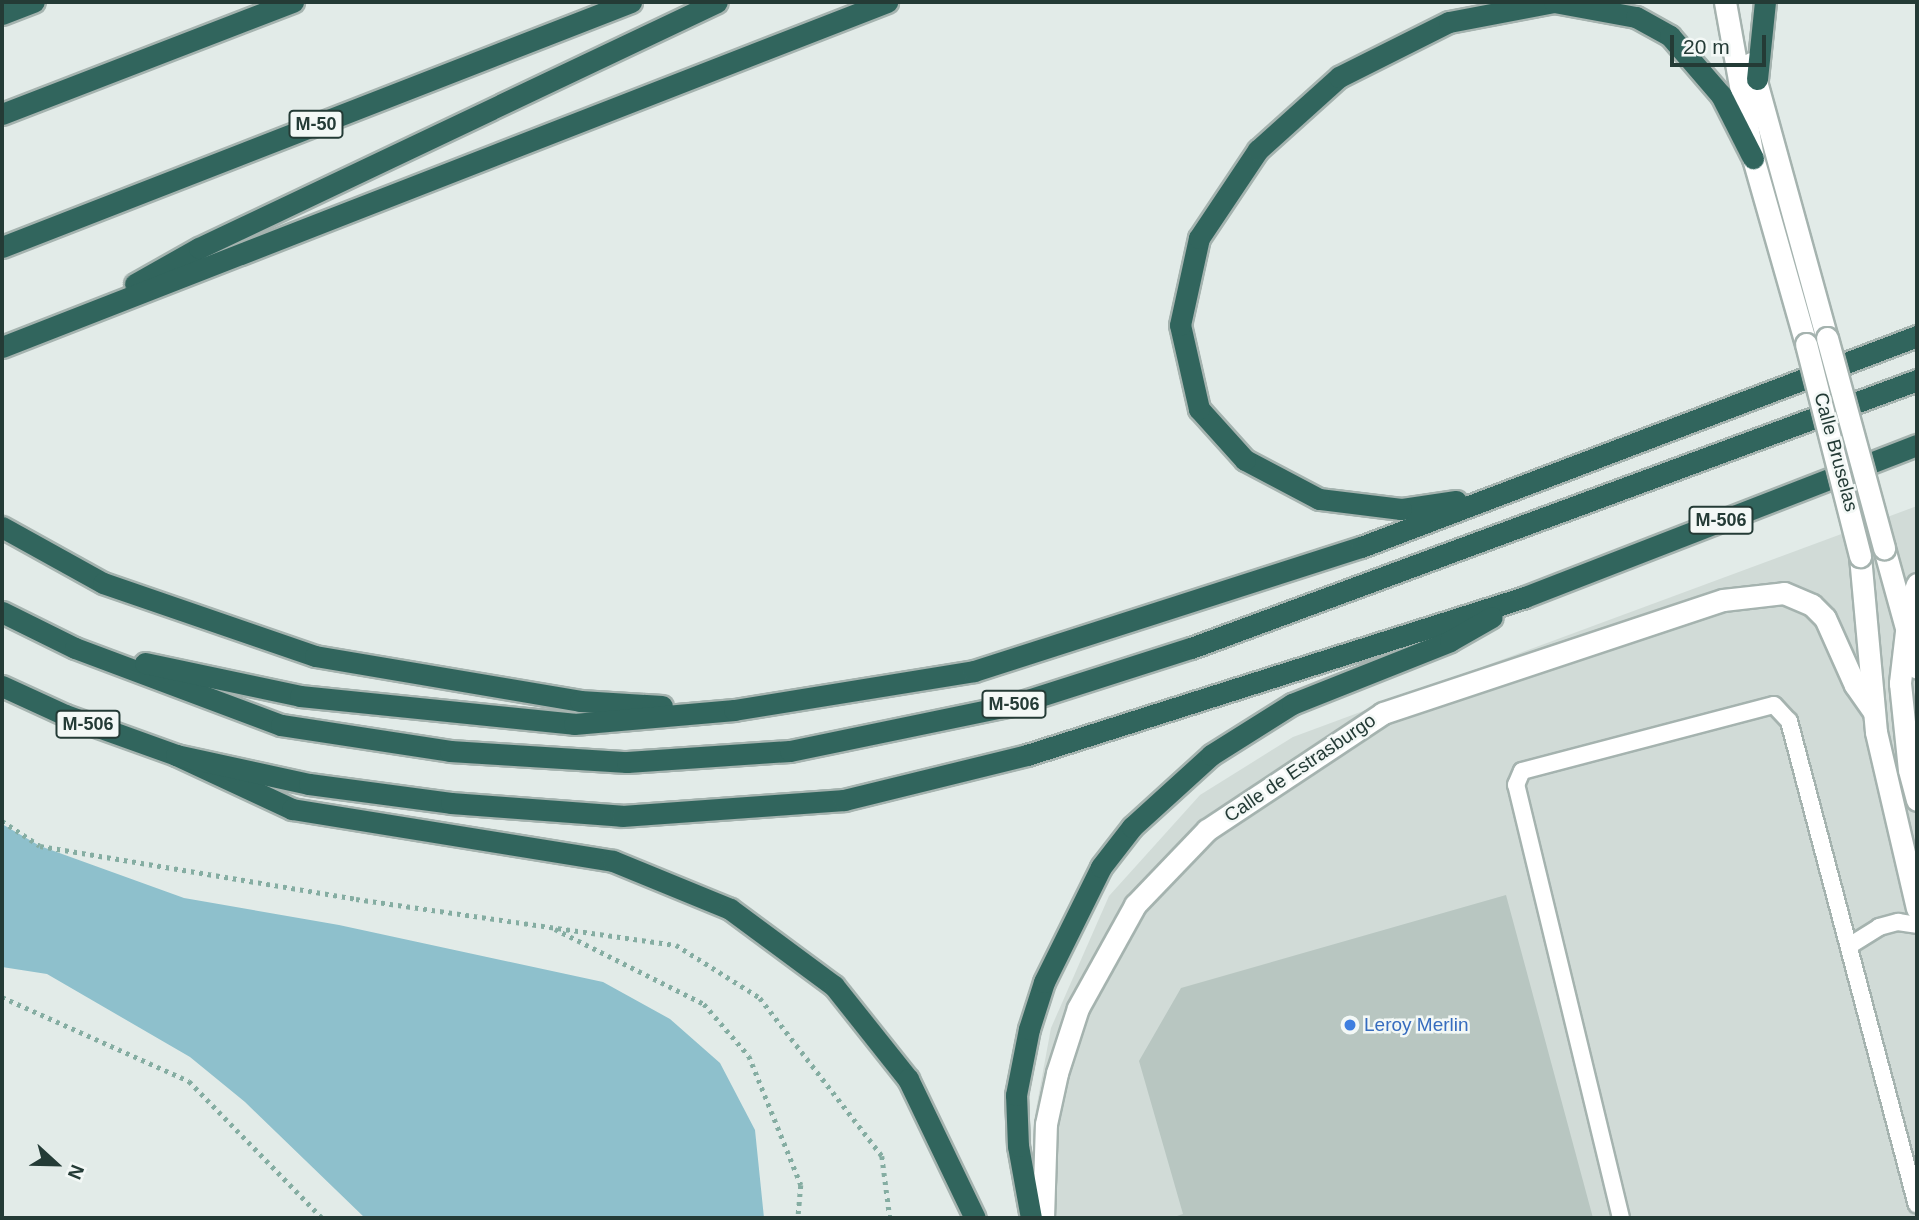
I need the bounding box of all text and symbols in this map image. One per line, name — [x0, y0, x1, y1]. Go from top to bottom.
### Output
scale bar — [1674, 21, 1770, 65]
text: 20 m — [1683, 35, 1730, 58]
road number: M-50 — [288, 110, 344, 139]
street label: Calle Bruselas — [1809, 390, 1863, 514]
road number: M-506 — [1688, 506, 1754, 534]
road number: M-506 — [981, 690, 1047, 718]
street label: Calle de Estrasburgo — [1220, 709, 1380, 827]
road number: M-506 — [55, 710, 121, 738]
place label: Leroy Merlin — [1364, 1014, 1469, 1036]
marker: Leroy Merlin — [1342, 1017, 1358, 1033]
north arrow — [21, 1129, 91, 1199]
text: N — [64, 1162, 88, 1182]

